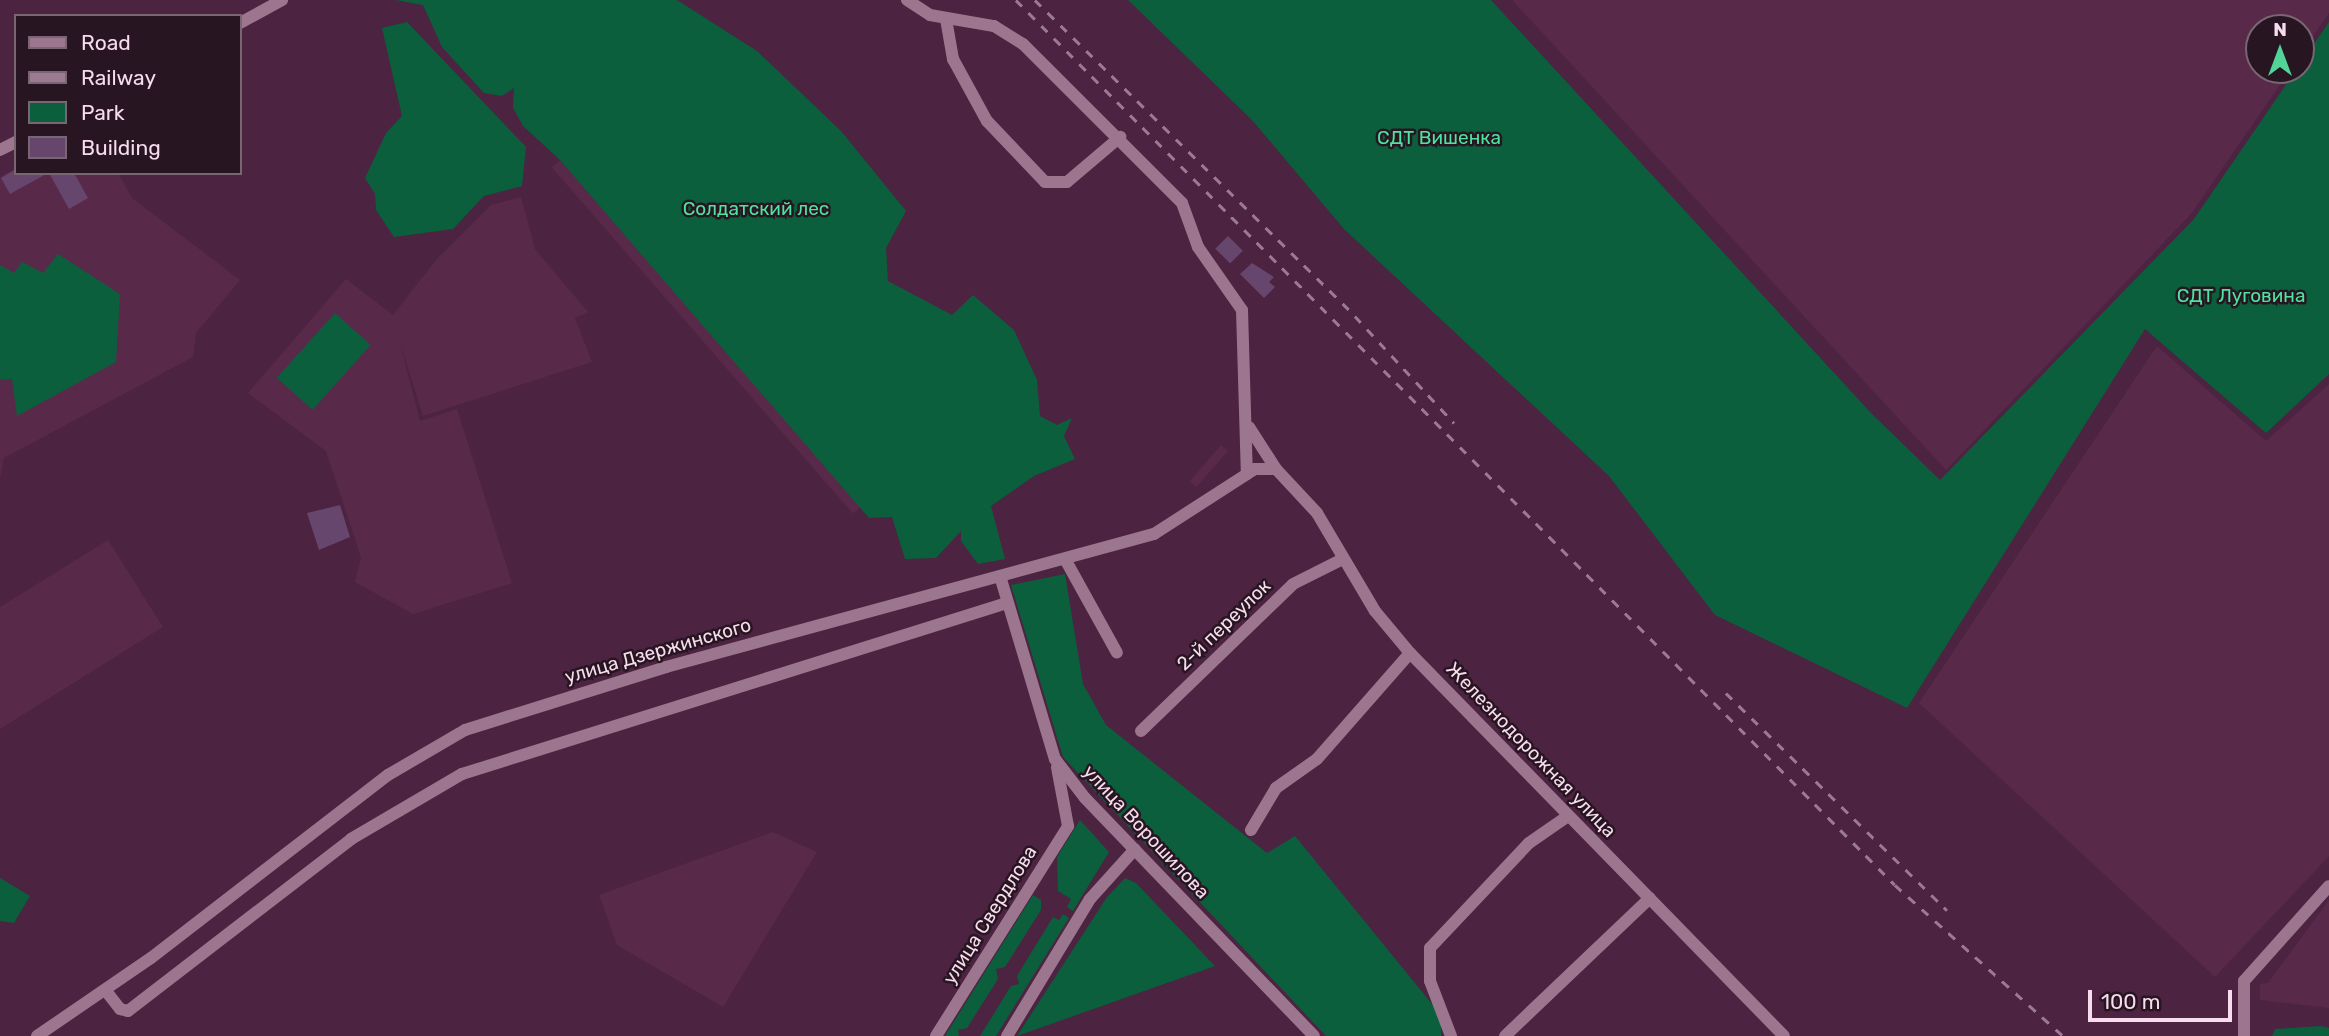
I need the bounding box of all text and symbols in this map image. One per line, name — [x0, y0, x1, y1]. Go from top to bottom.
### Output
legend — [14, 14, 242, 175]
north arrow — [2245, 14, 2315, 84]
text: N — [2273, 18, 2287, 41]
text: Road — [81, 30, 131, 55]
text: Railway — [81, 65, 156, 90]
text: Park — [81, 100, 125, 125]
park label: СДТ Вишенка — [1377, 127, 1501, 149]
text: Building — [81, 135, 161, 160]
park label: Солдатский лес — [683, 198, 829, 220]
park label: СДТ Луговина — [2177, 285, 2305, 307]
street label: 2-й переулок — [1172, 575, 1276, 675]
street label: улица Дзержинского — [562, 613, 754, 689]
street label: Железнодорожная улица — [1441, 658, 1621, 842]
street label: улица Ворошилова — [1078, 760, 1214, 904]
street label: улица Свердлова — [938, 842, 1042, 988]
scale bar — [2091, 976, 2234, 1020]
text: 100 m — [2101, 989, 2160, 1014]

